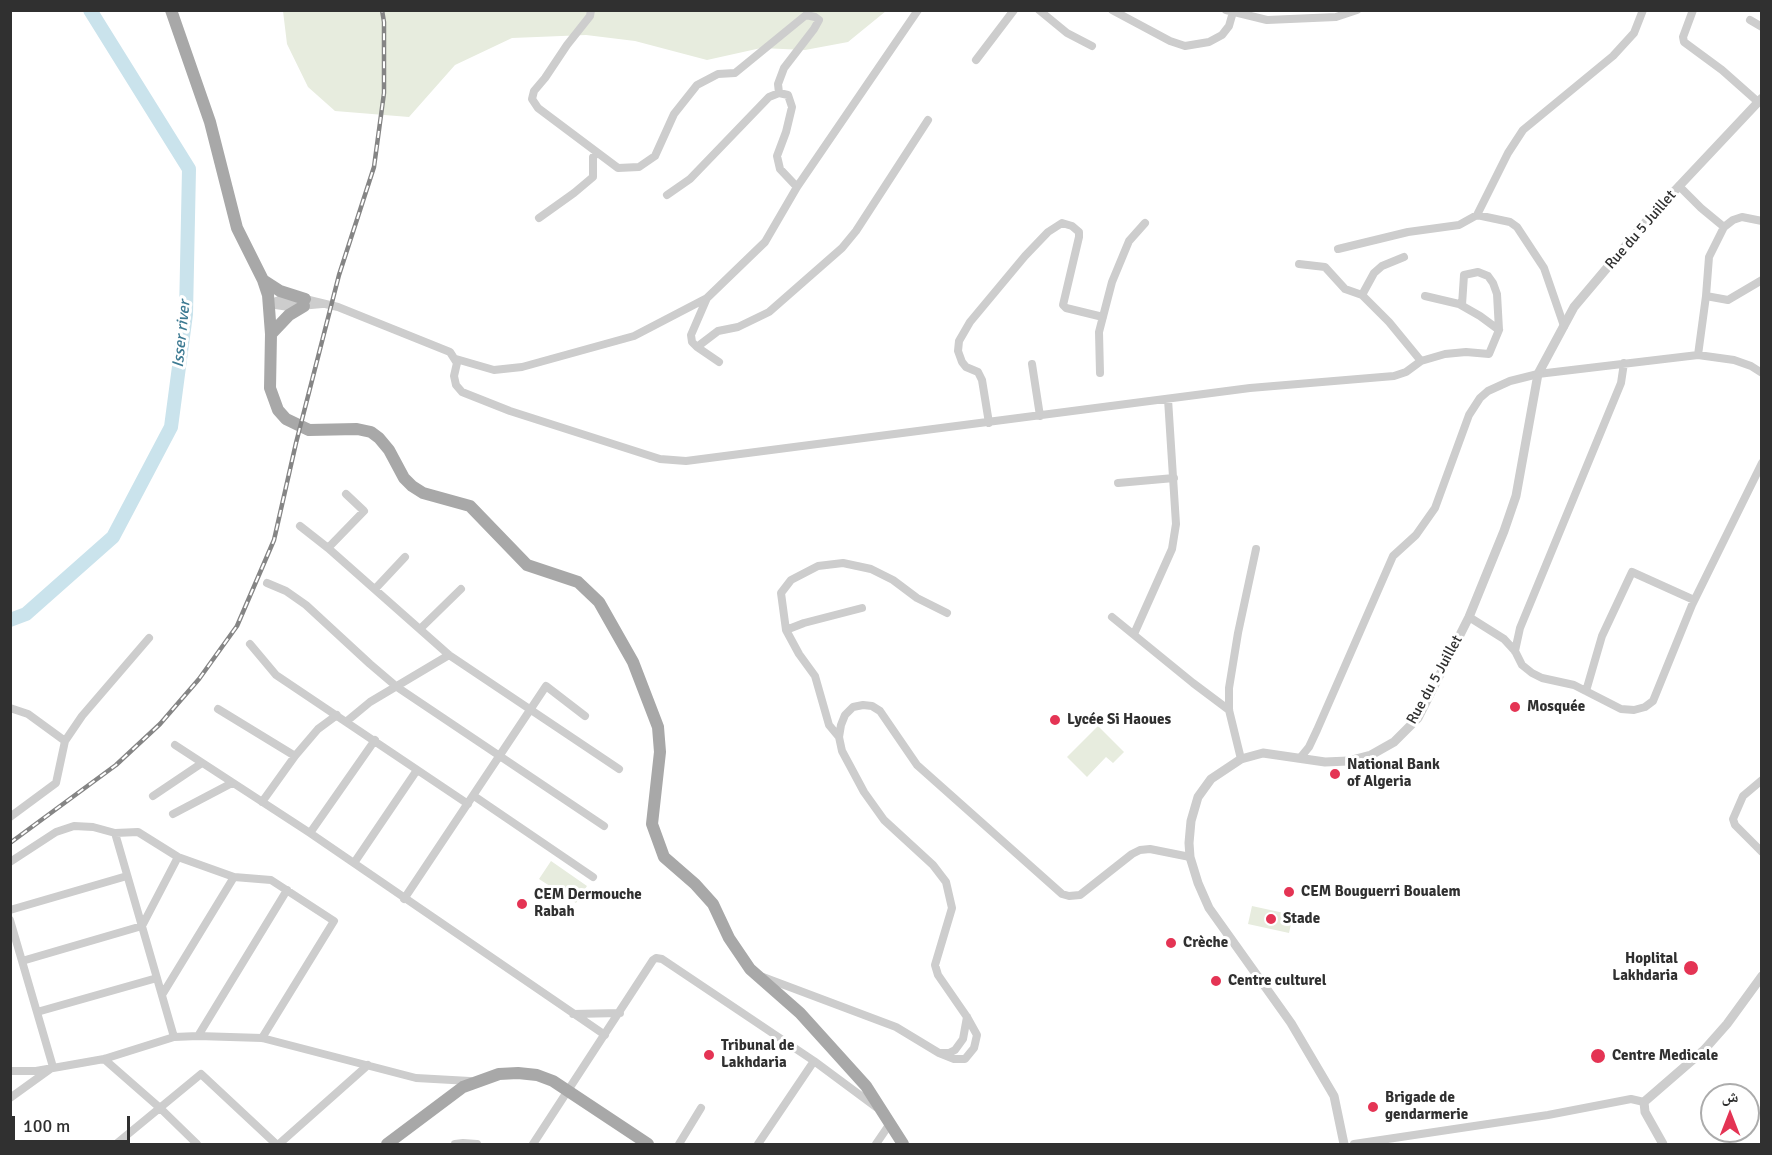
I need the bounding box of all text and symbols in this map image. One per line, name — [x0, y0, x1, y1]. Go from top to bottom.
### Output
street label: Rue du 5 Juillet — [1602, 187, 1680, 273]
water label: Isser river — [169, 299, 195, 369]
street label: Rue du 5 Juillet — [1403, 632, 1467, 728]
place label: Mosquée — [1527, 698, 1585, 716]
marker: Mosquée — [1508, 700, 1522, 714]
place label: Lycée Si Haoues — [1067, 711, 1171, 729]
marker: Lycée Si Haoues — [1048, 713, 1062, 727]
place label: National Bank of Algeria — [1347, 756, 1440, 791]
marker: National Bank of Algeria — [1328, 767, 1342, 781]
place label: CEM Bouguerri Boualem — [1301, 883, 1461, 901]
marker: CEM Bouguerri Boualem — [1282, 885, 1296, 899]
place label: CEM Dermouche Rabah — [534, 886, 642, 921]
marker: CEM Dermouche Rabah — [515, 897, 529, 911]
place label: Stade — [1283, 910, 1320, 928]
marker: Stade — [1264, 912, 1278, 926]
place label: Crèche — [1183, 934, 1228, 952]
marker: Crèche — [1164, 936, 1178, 950]
place label: Hoplital Lakhdaria — [1612, 950, 1678, 985]
marker: Hoplital Lakhdaria — [1682, 959, 1700, 977]
place label: Centre culturel — [1228, 972, 1326, 990]
marker: Centre culturel — [1209, 974, 1223, 988]
place label: Tribunal de Lakhdaria — [721, 1037, 794, 1072]
marker: Centre Medicale — [1589, 1047, 1607, 1065]
place label: Centre Medicale — [1612, 1047, 1718, 1065]
marker: Tribunal de Lakhdaria — [702, 1048, 716, 1062]
north arrow — [1700, 1083, 1760, 1143]
text: ش — [1722, 1087, 1738, 1107]
place label: Brigade de gendarmerie — [1385, 1089, 1468, 1124]
marker: Brigade de gendarmerie — [1366, 1100, 1380, 1114]
scale bar — [15, 1104, 134, 1142]
text: 100 m — [23, 1115, 70, 1137]

